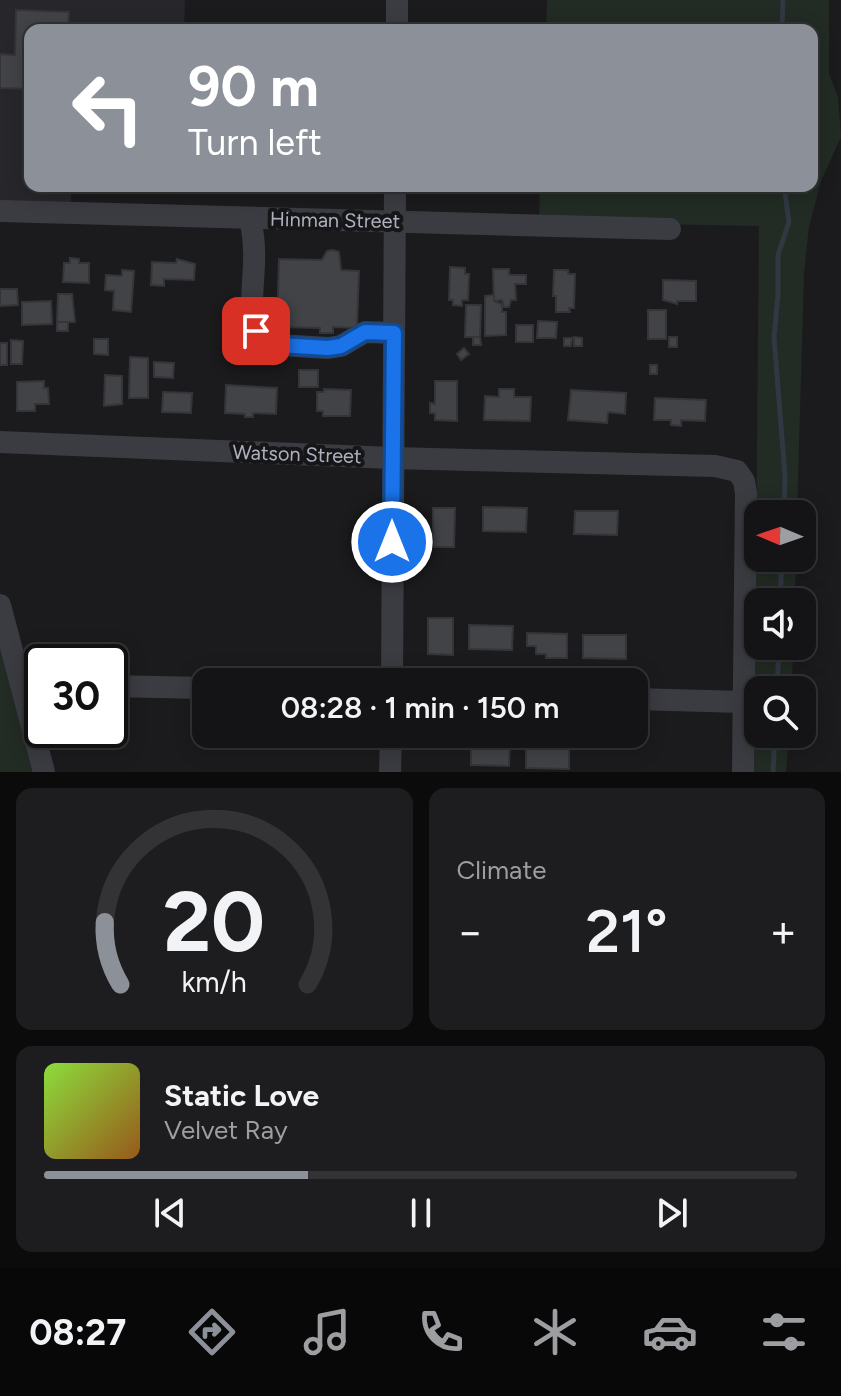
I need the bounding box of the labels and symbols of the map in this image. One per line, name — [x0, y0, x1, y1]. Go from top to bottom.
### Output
street label: Hinman Street — [270, 207, 400, 233]
pin — [222, 297, 290, 365]
street label: Watson Street — [232, 440, 362, 468]
position arrow — [350, 500, 434, 584]
north arrow — [744, 500, 816, 572]
speed limit sign: 30 — [24, 644, 128, 748]

